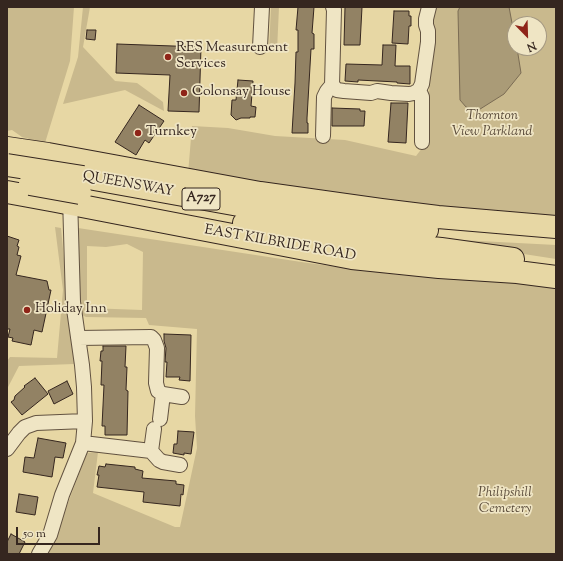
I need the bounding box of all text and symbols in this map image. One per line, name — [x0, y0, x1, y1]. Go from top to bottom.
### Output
north arrow — [507, 16, 547, 56]
text: N — [524, 37, 538, 55]
place label: RES Measurement Services — [176, 41, 288, 74]
marker: RES Measurement Services — [163, 52, 173, 62]
place label: Colonsay House — [192, 85, 291, 101]
marker: Colonsay House — [179, 88, 189, 98]
park label: Thornton View Parkland — [452, 109, 532, 142]
place label: Turnkey — [146, 125, 197, 141]
marker: Turnkey — [133, 128, 143, 138]
street label: QUEENSWAY — [81, 169, 175, 201]
road number: A727 — [182, 188, 220, 210]
street label: EAST KILBRIDE ROAD — [203, 222, 357, 266]
place label: Holiday Inn — [35, 302, 107, 318]
marker: Holiday Inn — [22, 305, 32, 315]
park label: Philipshill Cemetery — [478, 486, 532, 518]
scale bar — [18, 519, 102, 545]
text: 50 m — [23, 525, 46, 543]

